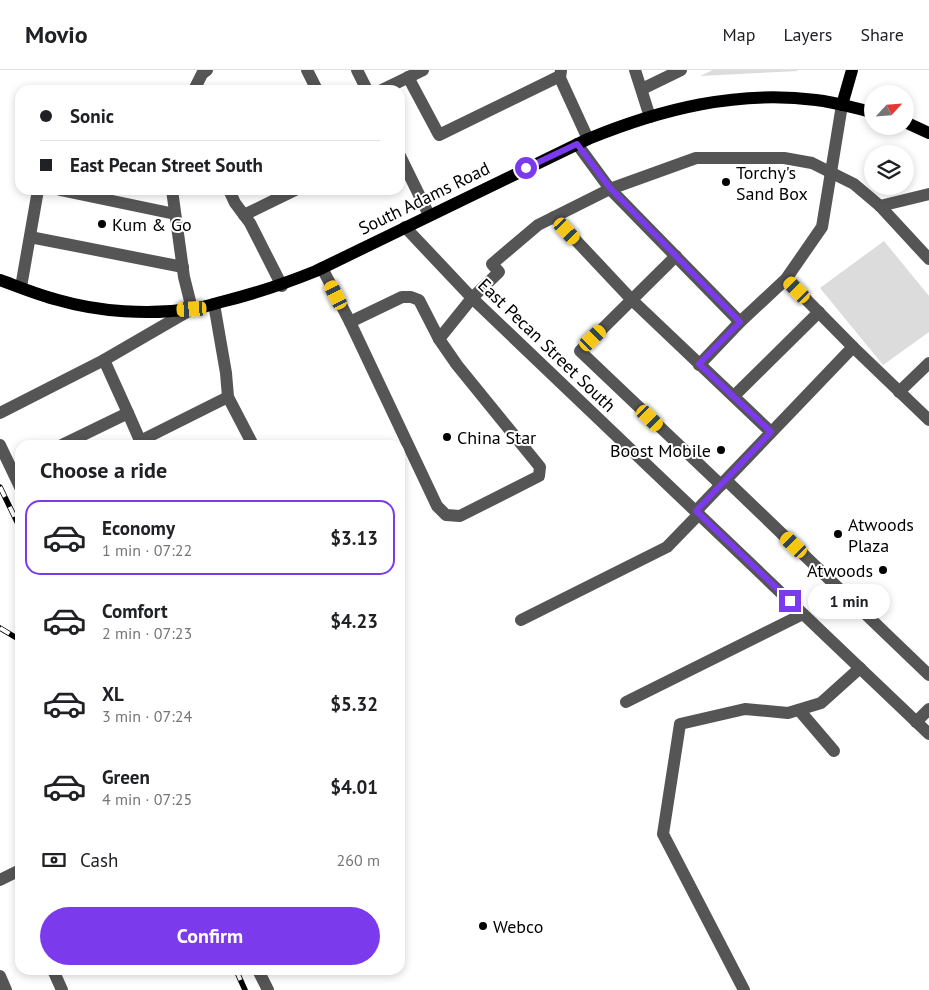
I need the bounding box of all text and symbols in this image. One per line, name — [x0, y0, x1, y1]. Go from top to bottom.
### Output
text: Movio — [25, 19, 88, 50]
text: Map — [723, 23, 755, 46]
text: Layers — [783, 23, 832, 46]
text: Share — [860, 23, 904, 46]
north arrow — [864, 85, 914, 135]
map controls — [864, 85, 914, 195]
text: Sonic — [70, 104, 114, 128]
button: layers — [864, 145, 914, 195]
text: East Pecan Street South — [70, 153, 263, 177]
street label: South Adams Road — [355, 156, 493, 240]
route start — [515, 157, 537, 179]
place label: Torchy's Sand Box — [736, 161, 808, 205]
marker: Torchy's Sand Box — [720, 176, 732, 188]
place label: Kum & Go — [112, 213, 192, 236]
car — [551, 215, 582, 247]
marker: Kum & Go — [96, 218, 108, 230]
street label: East Pecan Street South — [473, 273, 621, 417]
car — [781, 274, 812, 306]
car — [322, 278, 349, 312]
car — [176, 301, 207, 317]
car — [576, 322, 609, 354]
car — [633, 402, 666, 434]
place label: China Star — [457, 426, 536, 449]
marker: China Star — [441, 431, 453, 443]
place label: Boost Mobile — [610, 439, 711, 462]
marker: Boost Mobile — [715, 444, 727, 456]
text: Choose a ride — [40, 456, 167, 484]
place label: Atwoods Plaza — [848, 513, 914, 557]
icon: car — [42, 515, 87, 560]
text: Economy — [102, 516, 175, 540]
text: $3.13 — [330, 526, 378, 550]
marker: Atwoods Plaza — [832, 528, 844, 540]
car — [777, 529, 810, 561]
text: 1 min · 07:22 — [102, 540, 192, 560]
place label: Atwoods — [807, 559, 873, 582]
marker: Atwoods — [877, 564, 889, 576]
callout: 1 min — [808, 584, 890, 618]
route end — [779, 590, 801, 612]
text: 1 min — [829, 591, 869, 611]
icon: car — [42, 598, 87, 643]
text: Comfort — [102, 599, 168, 623]
text: $4.23 — [330, 609, 378, 633]
text: 2 min · 07:23 — [102, 623, 192, 643]
icon: car — [42, 681, 87, 726]
text: XL — [102, 682, 124, 706]
text: $5.32 — [330, 692, 378, 716]
text: 3 min · 07:24 — [102, 706, 192, 726]
icon: car — [42, 764, 87, 809]
text: Green — [102, 765, 150, 789]
text: $4.01 — [330, 775, 378, 799]
text: 4 min · 07:25 — [102, 789, 192, 809]
icon: cash — [40, 846, 68, 874]
text: Cash — [80, 848, 118, 872]
text: 260 m — [337, 850, 380, 870]
button: Confirm — [40, 907, 380, 965]
place label: Webco — [493, 915, 543, 938]
marker: Webco — [477, 920, 489, 932]

